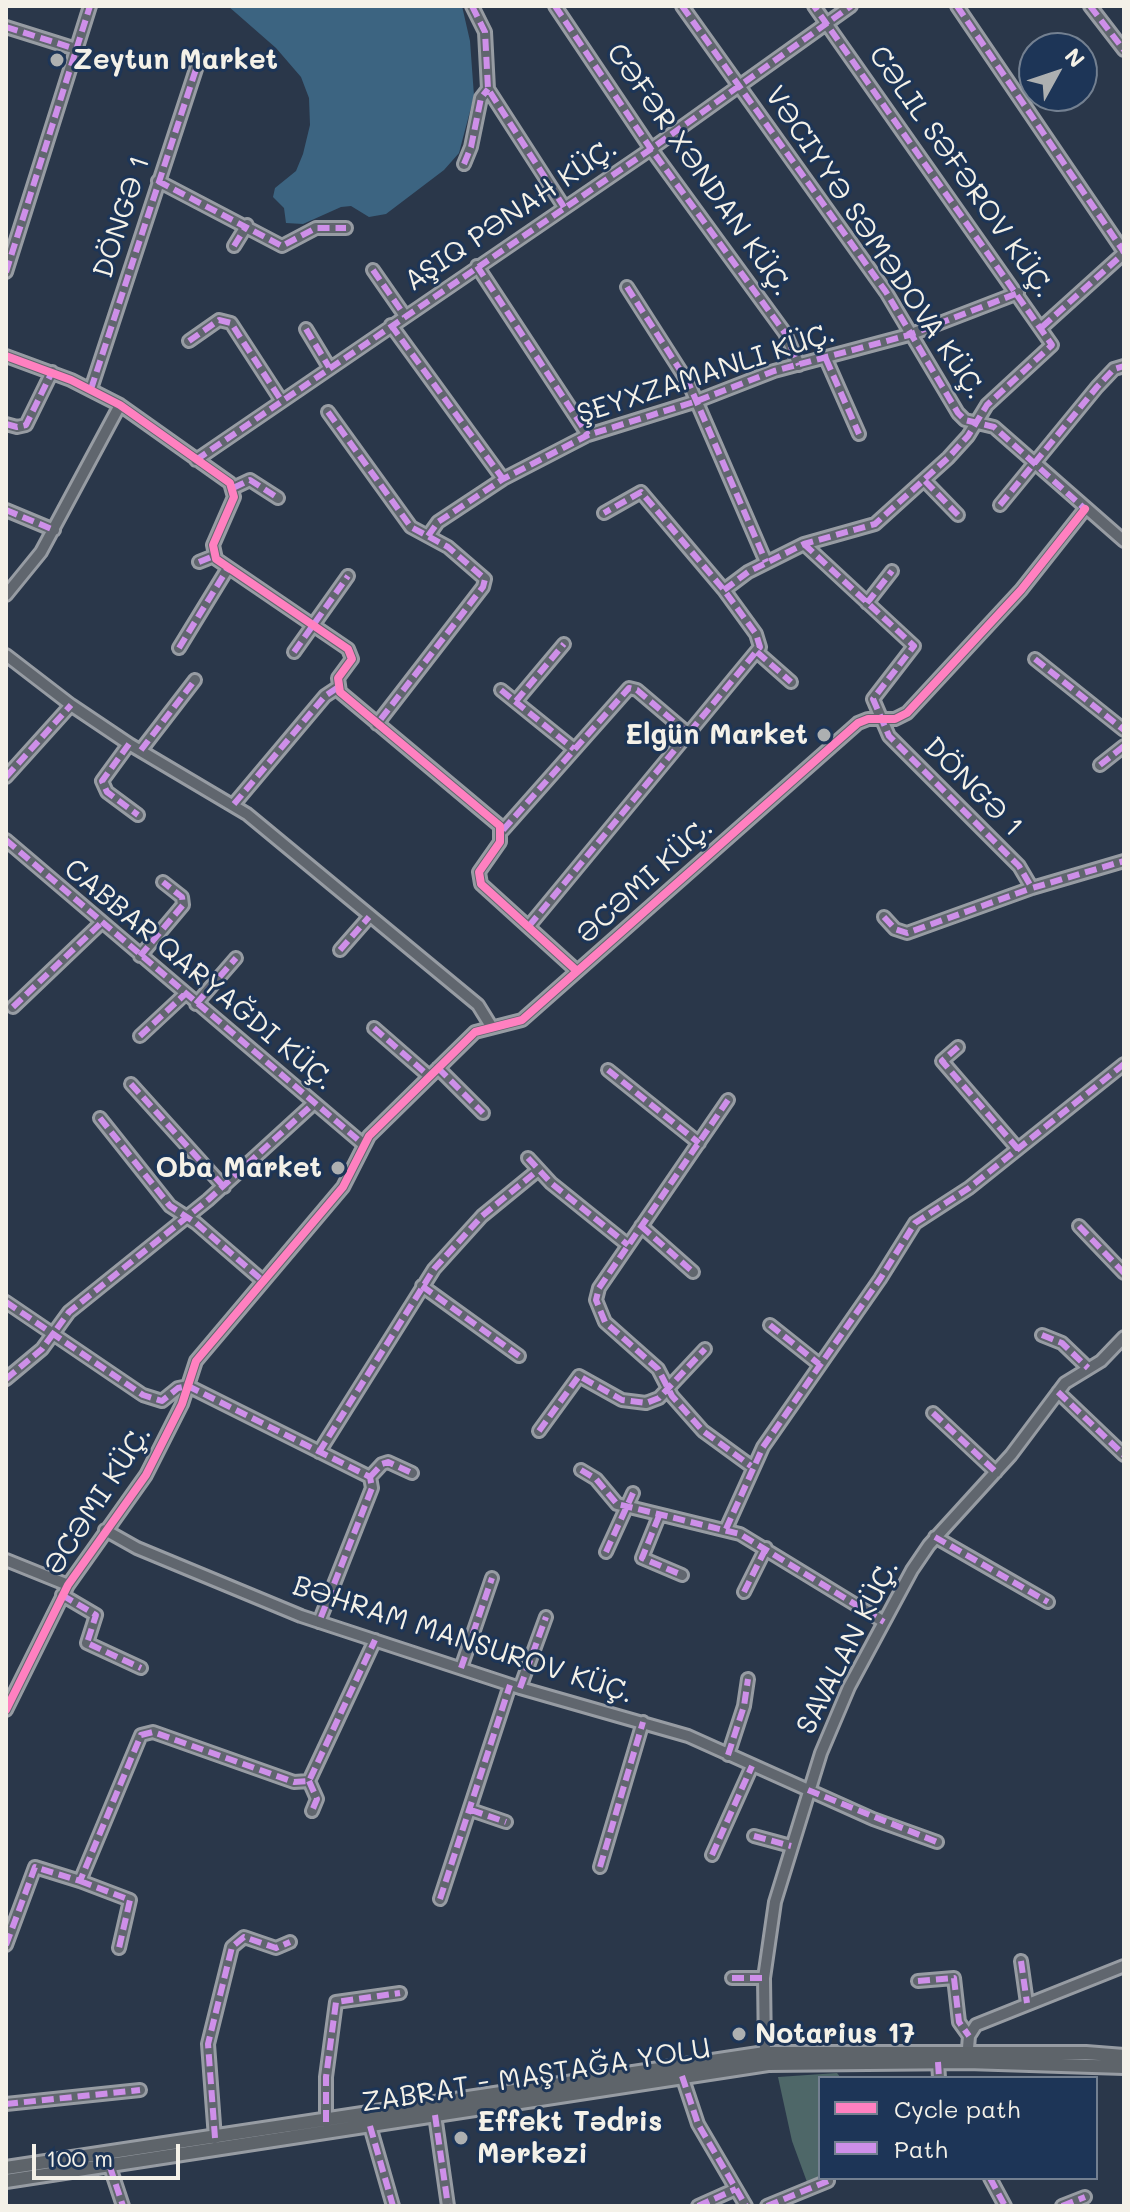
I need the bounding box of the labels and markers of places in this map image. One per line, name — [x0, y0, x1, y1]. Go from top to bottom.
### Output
place label: Zeytun Market — [73, 43, 278, 77]
marker: Zeytun Market — [48, 51, 66, 69]
place label: Elgün Market — [625, 718, 808, 752]
marker: Elgün Market — [815, 726, 833, 744]
place label: Oba Market — [156, 1151, 322, 1185]
marker: Oba Market — [329, 1159, 347, 1177]
place label: Notarius 17 — [755, 2017, 915, 2051]
marker: Notarius 17 — [730, 2025, 748, 2043]
place label: Effekt Tədris Mərkəzi — [477, 2105, 662, 2171]
marker: Effekt Tədris Mərkəzi — [452, 2129, 470, 2147]

